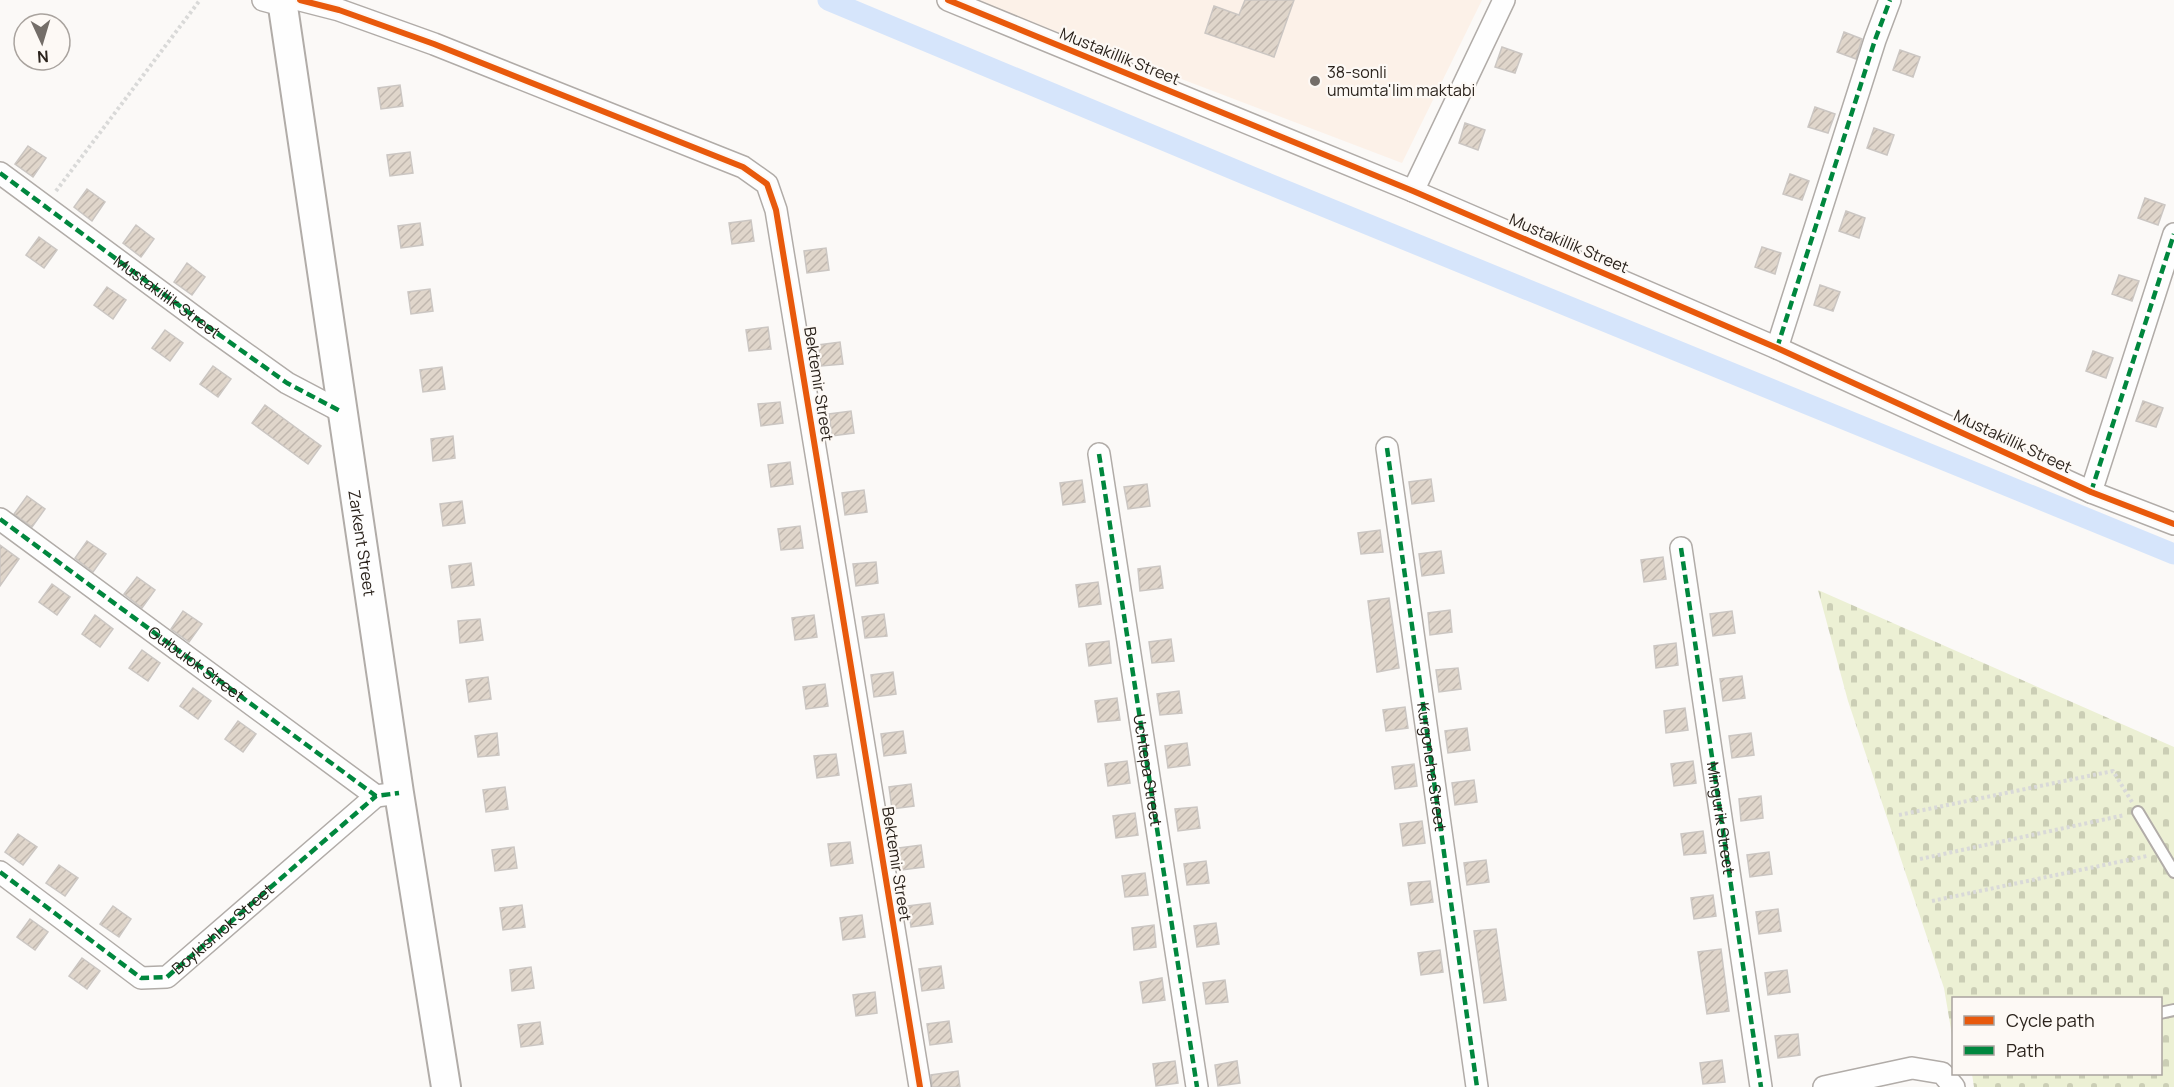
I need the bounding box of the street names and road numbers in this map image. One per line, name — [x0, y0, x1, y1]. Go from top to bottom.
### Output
street label: Mustakillik Street — [1057, 22, 1183, 90]
street label: Mustakillik Street — [1506, 208, 1632, 278]
street label: Mustakillik Street — [109, 250, 225, 343]
street label: Bektemir Street — [799, 325, 839, 443]
street label: Mustakillik Street — [1951, 404, 2075, 478]
street label: Zarkent Street — [343, 488, 381, 598]
street label: Gulbulok Street — [144, 621, 249, 707]
street label: Kurgoncha Street — [1412, 701, 1452, 833]
street label: Uchtepa Street — [1128, 712, 1168, 828]
street label: Mingurik Street — [1702, 760, 1740, 876]
street label: Bektemir Street — [877, 805, 917, 923]
street label: Boykishlok Street — [167, 878, 278, 979]

